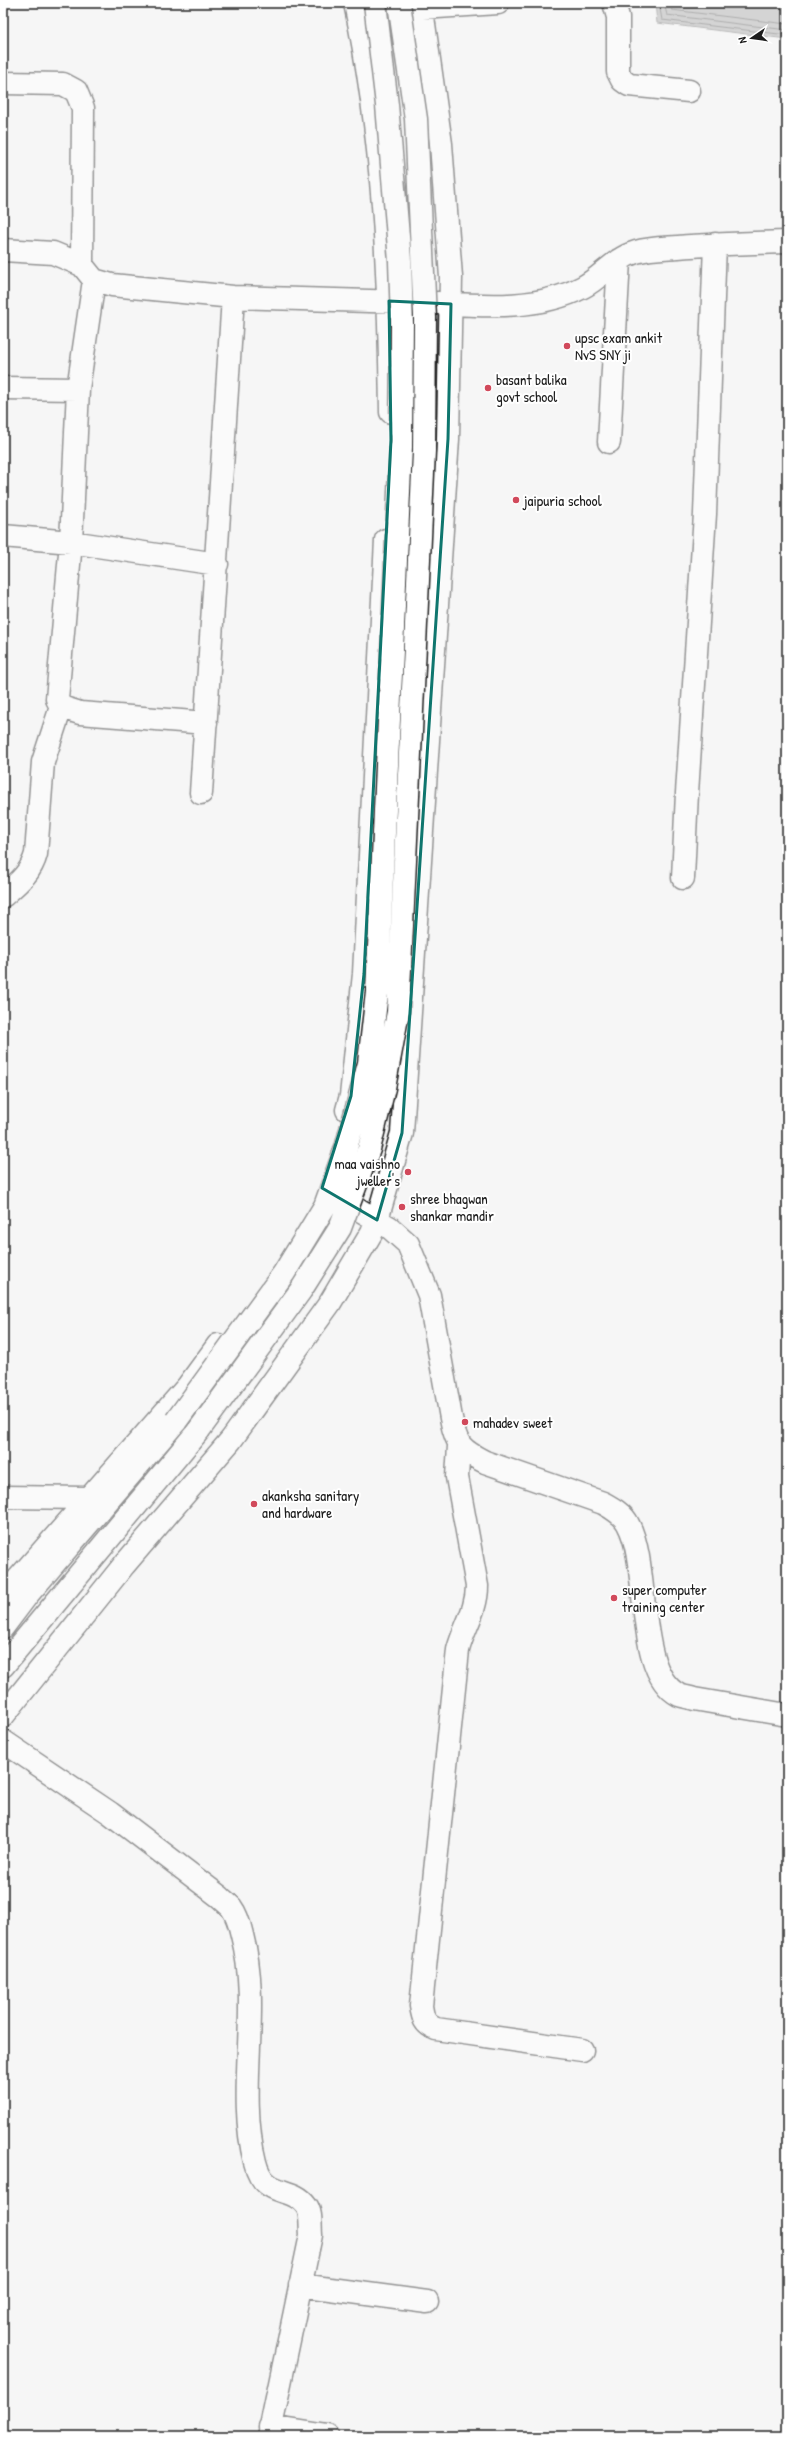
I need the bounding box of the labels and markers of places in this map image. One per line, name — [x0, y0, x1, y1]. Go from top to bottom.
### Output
place label: upsc exam ankit NvS SNY ji — [575, 327, 663, 365]
marker: upsc exam ankit NvS SNY ji — [562, 341, 572, 351]
place label: basant balika govt school — [496, 369, 567, 407]
marker: basant balika govt school — [483, 383, 493, 393]
place label: jaipuria school — [522, 490, 602, 511]
marker: jaipuria school — [511, 495, 521, 505]
place label: maa vaishno jweller's — [334, 1153, 400, 1191]
marker: maa vaishno jweller's — [403, 1167, 413, 1177]
place label: shree bhagwan shankar mandir — [410, 1188, 494, 1226]
marker: shree bhagwan shankar mandir — [397, 1202, 407, 1212]
place label: mahadev sweet — [473, 1412, 553, 1433]
marker: mahadev sweet — [460, 1417, 470, 1427]
place label: akanksha sanitary and hardware — [262, 1485, 359, 1523]
marker: akanksha sanitary and hardware — [249, 1499, 259, 1509]
place label: super computer training center — [622, 1579, 707, 1617]
marker: super computer training center — [609, 1593, 619, 1603]

